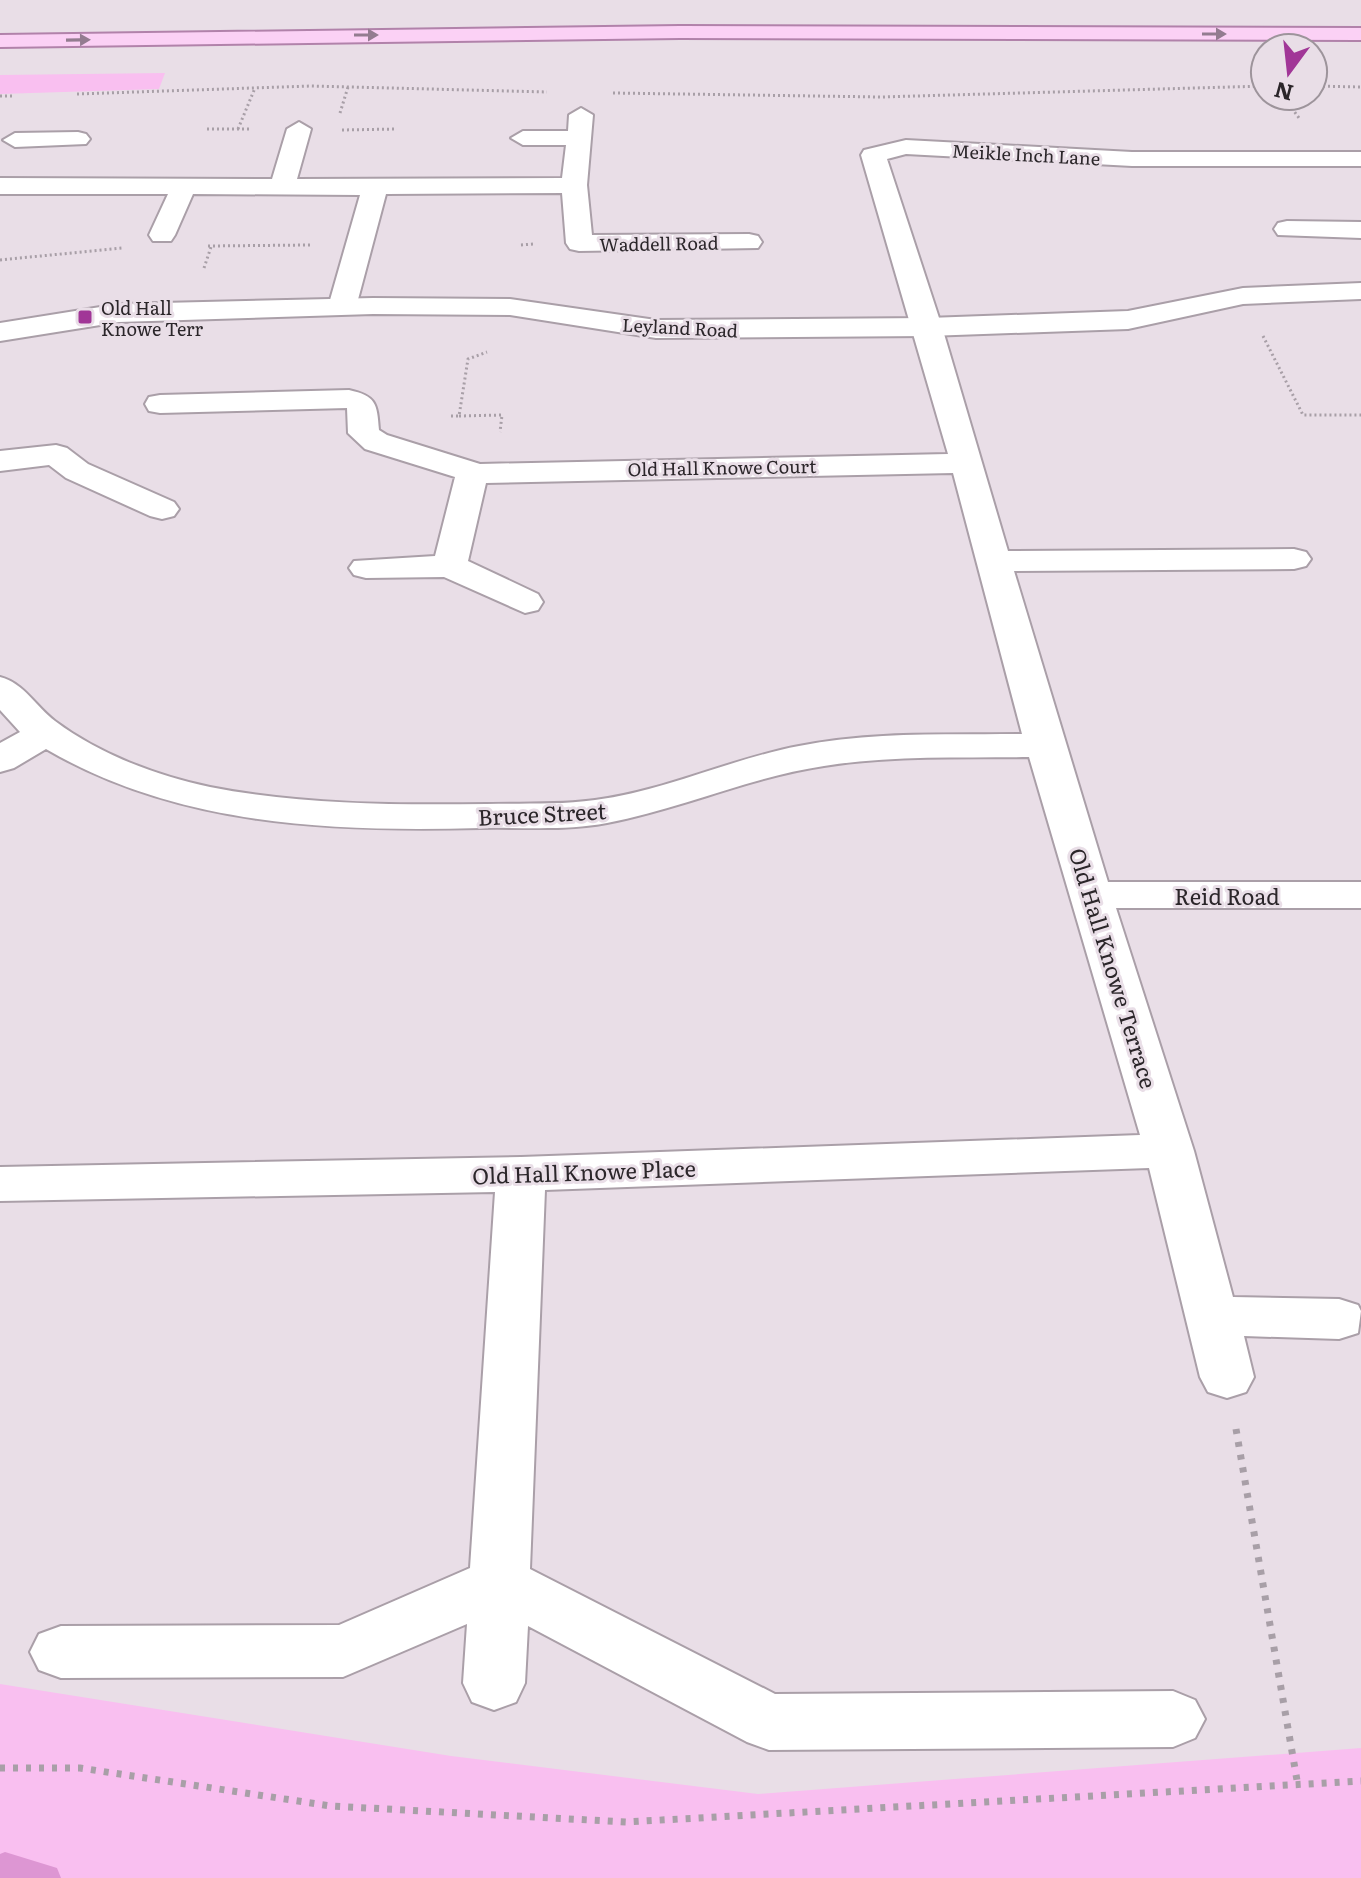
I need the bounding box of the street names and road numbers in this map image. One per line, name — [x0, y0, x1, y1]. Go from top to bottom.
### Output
street label: Meikle Inch Lane — [951, 137, 1101, 171]
street label: Waddell Road — [599, 228, 719, 258]
street label: Leyland Road — [621, 310, 739, 344]
street label: Old Hall Knowe Court — [627, 452, 817, 482]
street label: Bruce Street — [477, 793, 607, 833]
street label: Old Hall Knowe Terrace — [1062, 844, 1166, 1092]
street label: Reid Road — [1174, 879, 1280, 912]
street label: Old Hall Knowe Place — [472, 1151, 696, 1191]

